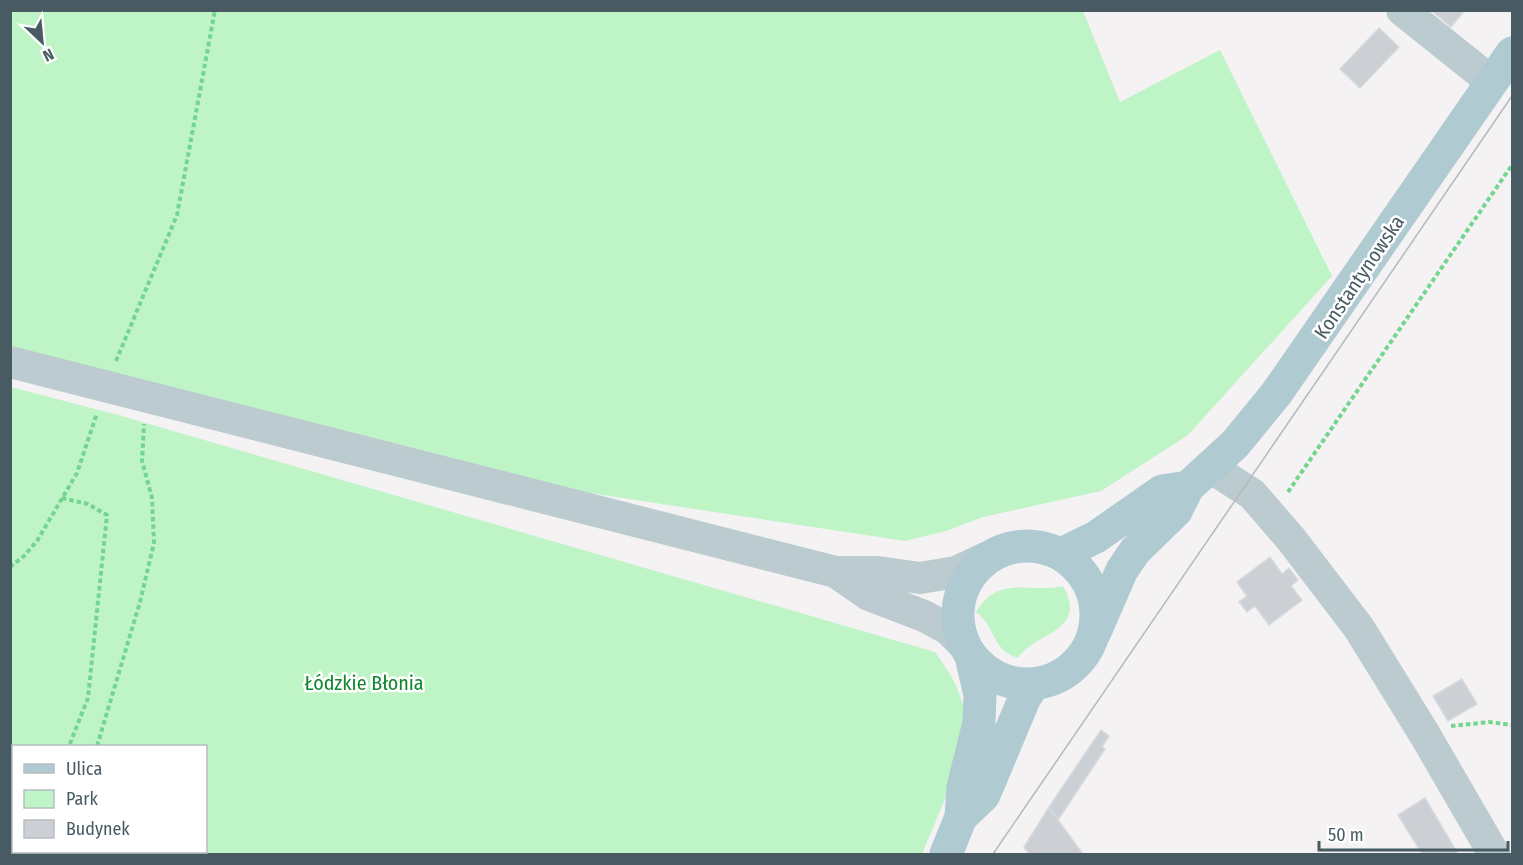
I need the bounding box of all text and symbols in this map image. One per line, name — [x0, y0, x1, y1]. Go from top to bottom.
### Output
north arrow — [12, 12, 72, 72]
text: N — [40, 44, 57, 66]
street label: Konstantynowska — [1309, 211, 1409, 343]
park label: Łódzkie Błonia — [304, 671, 424, 695]
legend — [12, 745, 207, 853]
text: Ulica — [66, 758, 102, 780]
text: Park — [66, 788, 99, 810]
scale bar — [1319, 814, 1508, 852]
text: Budynek — [66, 818, 130, 840]
text: 50 m — [1328, 824, 1364, 846]

